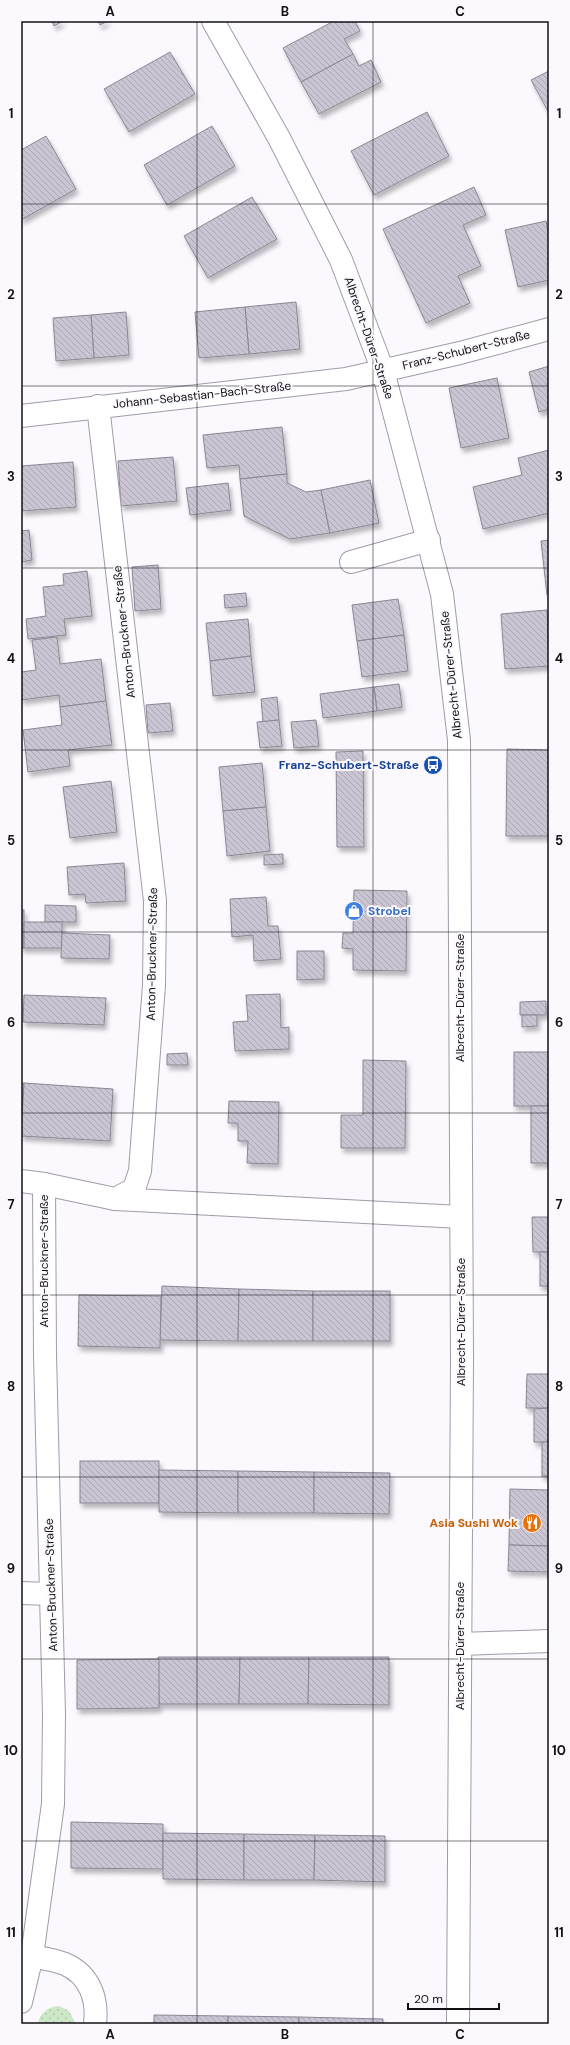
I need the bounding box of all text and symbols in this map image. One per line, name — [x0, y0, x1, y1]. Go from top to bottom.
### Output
text: A — [105, 3, 115, 20]
text: B — [281, 3, 289, 20]
text: C — [455, 3, 465, 20]
text: 1 — [9, 105, 13, 122]
text: 1 — [557, 105, 561, 122]
street label: Albrecht-Dürer-Straße — [341, 275, 398, 402]
text: 2 — [7, 286, 15, 303]
text: 2 — [555, 286, 563, 303]
street label: Franz-Schubert-Straße — [400, 326, 532, 374]
street label: Johann-Sebastian-Bach-Straße — [112, 378, 292, 412]
text: 3 — [7, 468, 15, 485]
text: 3 — [555, 468, 563, 485]
street label: Anton-Bruckner-Straße — [109, 565, 139, 699]
street label: Albrecht-Dürer-Straße — [436, 610, 466, 740]
text: 4 — [7, 650, 15, 667]
text: 4 — [555, 650, 563, 667]
bus stop icon: Franz-Schubert-Straße — [422, 754, 444, 776]
place label: Franz-Schubert-Straße — [279, 757, 419, 773]
text: 5 — [7, 832, 15, 849]
text: 5 — [555, 832, 563, 849]
street label: Anton-Bruckner-Straße — [143, 887, 161, 1021]
shop icon: Strobel — [343, 900, 365, 922]
place label: Strobel — [368, 903, 411, 919]
street label: Albrecht-Dürer-Straße — [452, 934, 468, 1062]
text: 6 — [7, 1014, 15, 1031]
text: 6 — [555, 1014, 563, 1031]
street label: Anton-Bruckner-Straße — [36, 1194, 52, 1328]
text: 7 — [8, 1196, 15, 1213]
text: 7 — [556, 1196, 563, 1213]
street label: Albrecht-Dürer-Straße — [453, 1258, 469, 1386]
text: 8 — [7, 1378, 15, 1395]
text: 8 — [555, 1378, 563, 1395]
restaurant icon: Asia Sushi Wok — [521, 1512, 543, 1534]
place label: Asia Sushi Wok — [430, 1515, 518, 1531]
street label: Anton-Bruckner-Straße — [41, 1518, 61, 1652]
text: 9 — [7, 1560, 15, 1577]
text: 9 — [555, 1560, 563, 1577]
street label: Albrecht-Dürer-Straße — [452, 1582, 468, 1710]
text: 10 — [4, 1742, 18, 1759]
text: 10 — [552, 1742, 566, 1759]
text: 11 — [6, 1924, 16, 1941]
text: 11 — [554, 1924, 564, 1941]
scale bar — [408, 1985, 499, 2011]
text: 20 m — [414, 1991, 443, 2007]
text: A — [105, 2026, 115, 2043]
text: B — [281, 2026, 289, 2043]
text: C — [455, 2026, 465, 2043]

